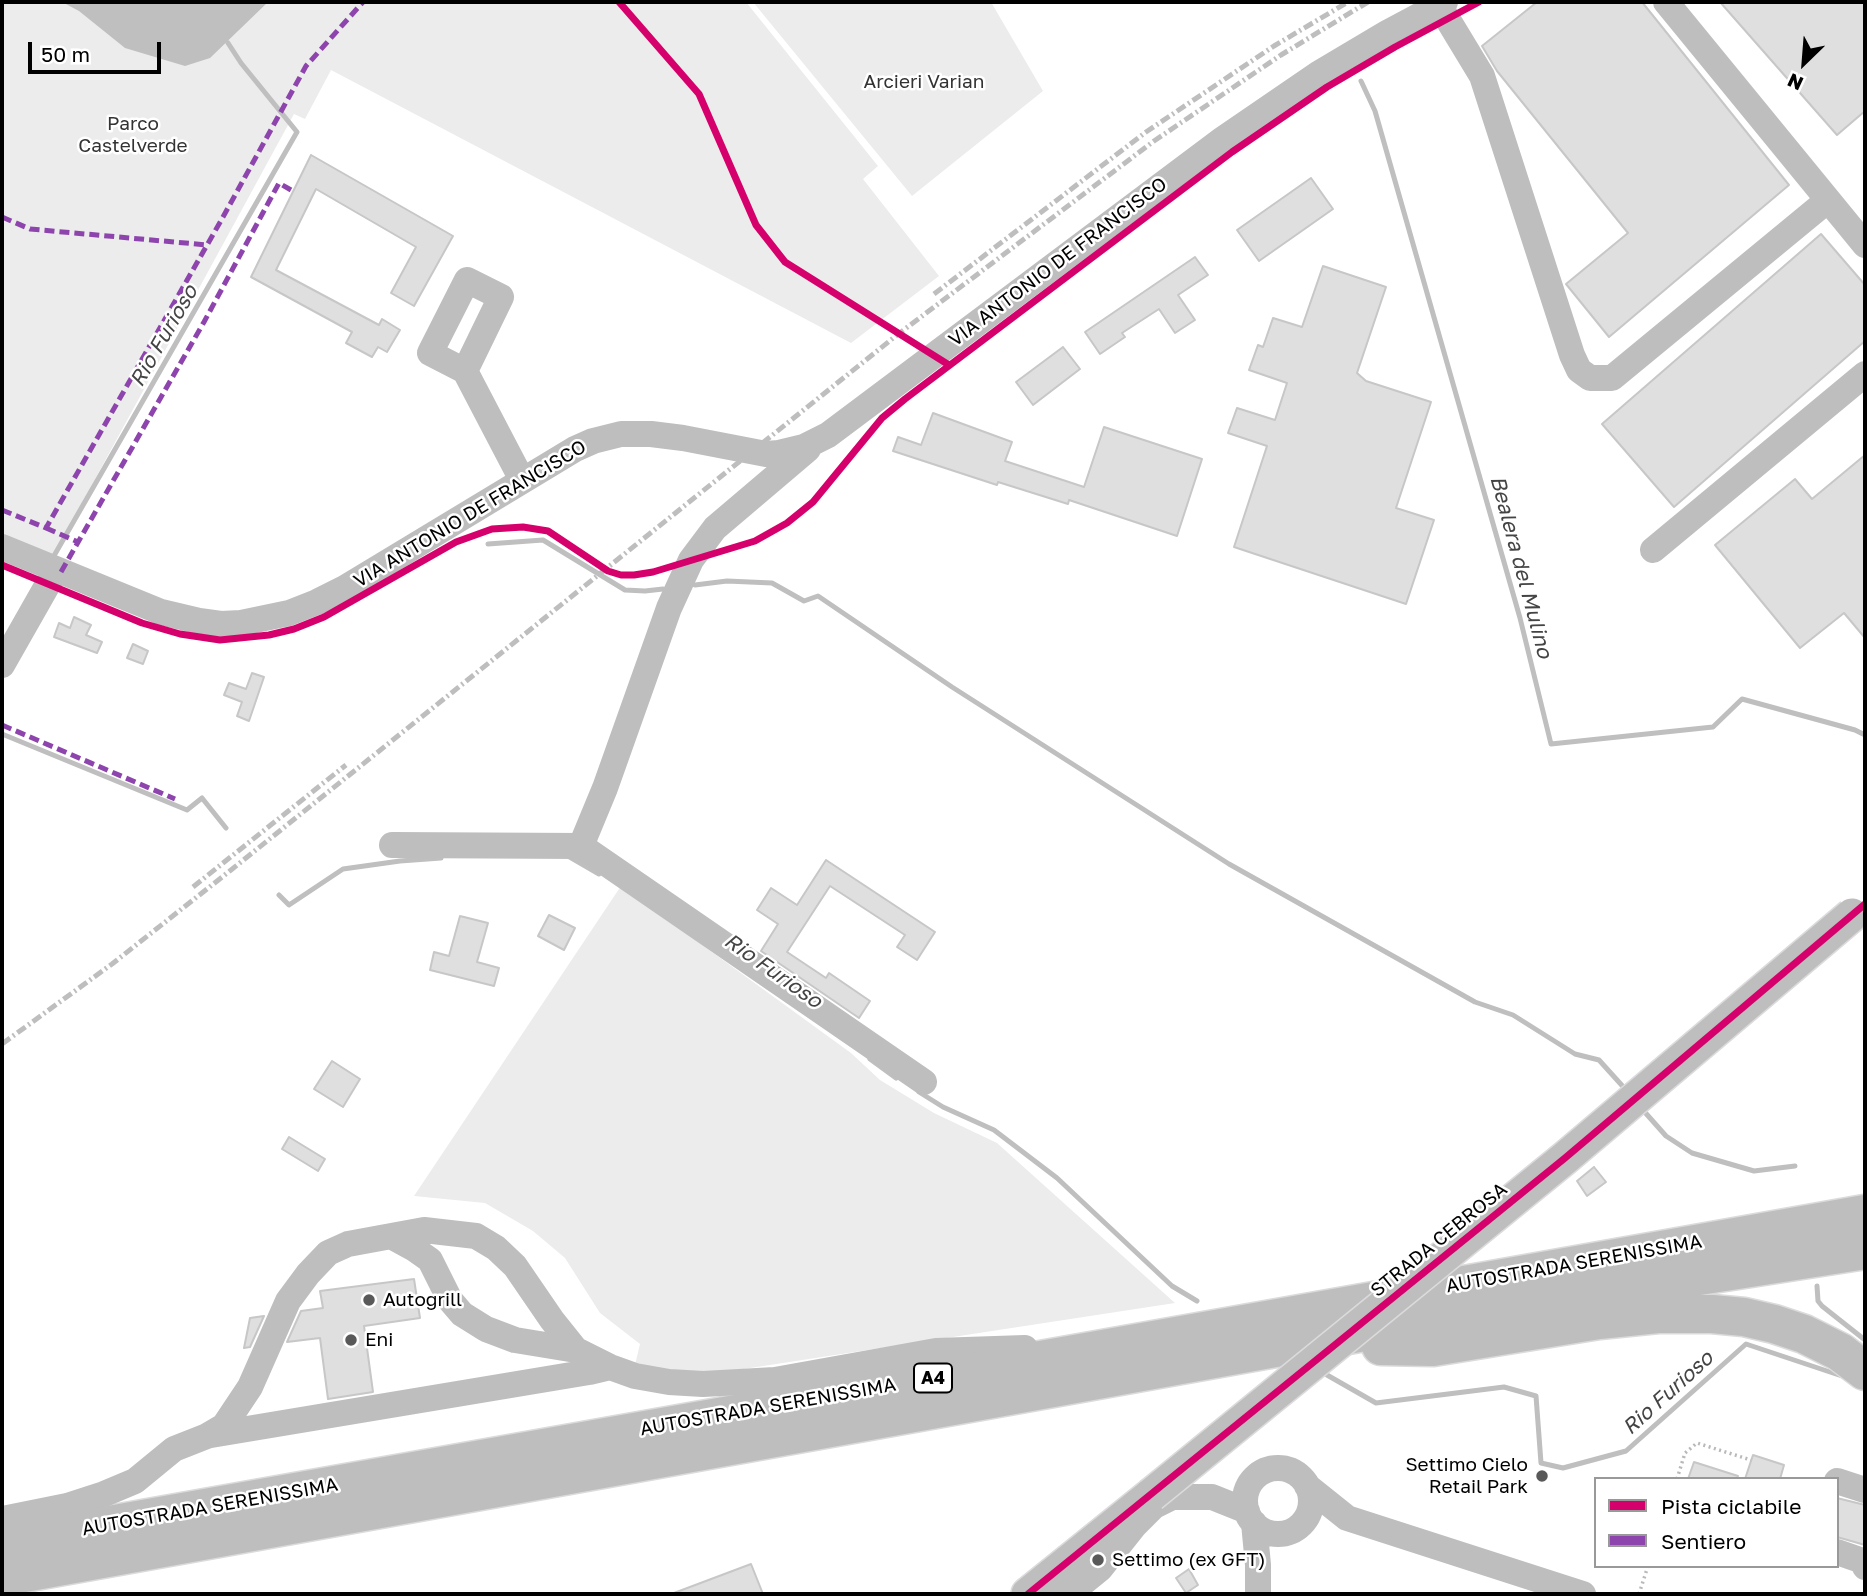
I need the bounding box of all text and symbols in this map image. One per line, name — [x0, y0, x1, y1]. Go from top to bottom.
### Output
scale bar — [32, 28, 164, 72]
north arrow — [1769, 28, 1839, 98]
text: 50 m — [41, 41, 90, 67]
text: N — [1784, 69, 1806, 96]
park label: Arcieri Varian — [864, 71, 984, 93]
park label: Parco Castelverde — [78, 113, 188, 157]
street label: VIA ANTONIO DE FRANCISCO — [944, 173, 1172, 351]
water label: Rio Furioso — [125, 281, 203, 391]
street label: VIA ANTONIO DE FRANCISCO — [350, 435, 590, 593]
water label: Bealera del Mulino — [1485, 473, 1557, 661]
water label: Rio Furioso — [719, 928, 827, 1014]
street label: STRADA CEBROSA — [1366, 1178, 1512, 1302]
street label: AUTOSTRADA SERENISSIMA — [1444, 1230, 1704, 1298]
place label: Autogrill — [383, 1289, 462, 1311]
marker: Autogrill — [361, 1292, 377, 1308]
place label: Eni — [365, 1329, 393, 1351]
marker: Eni — [343, 1332, 359, 1348]
water label: Rio Furioso — [1618, 1346, 1718, 1440]
road number: A4 — [914, 1364, 952, 1392]
street label: AUTOSTRADA SERENISSIMA — [638, 1373, 898, 1441]
place label: Settimo Cielo Retail Park — [1405, 1454, 1528, 1498]
marker: Settimo Cielo Retail Park — [1534, 1468, 1550, 1484]
street label: AUTOSTRADA SERENISSIMA — [80, 1473, 340, 1541]
legend — [1594, 1477, 1839, 1568]
text: Pista ciclabile — [1661, 1493, 1801, 1519]
text: Sentiero — [1661, 1528, 1746, 1554]
place label: Settimo (ex GFT) — [1112, 1549, 1265, 1571]
marker: Settimo (ex GFT) — [1090, 1552, 1106, 1568]

